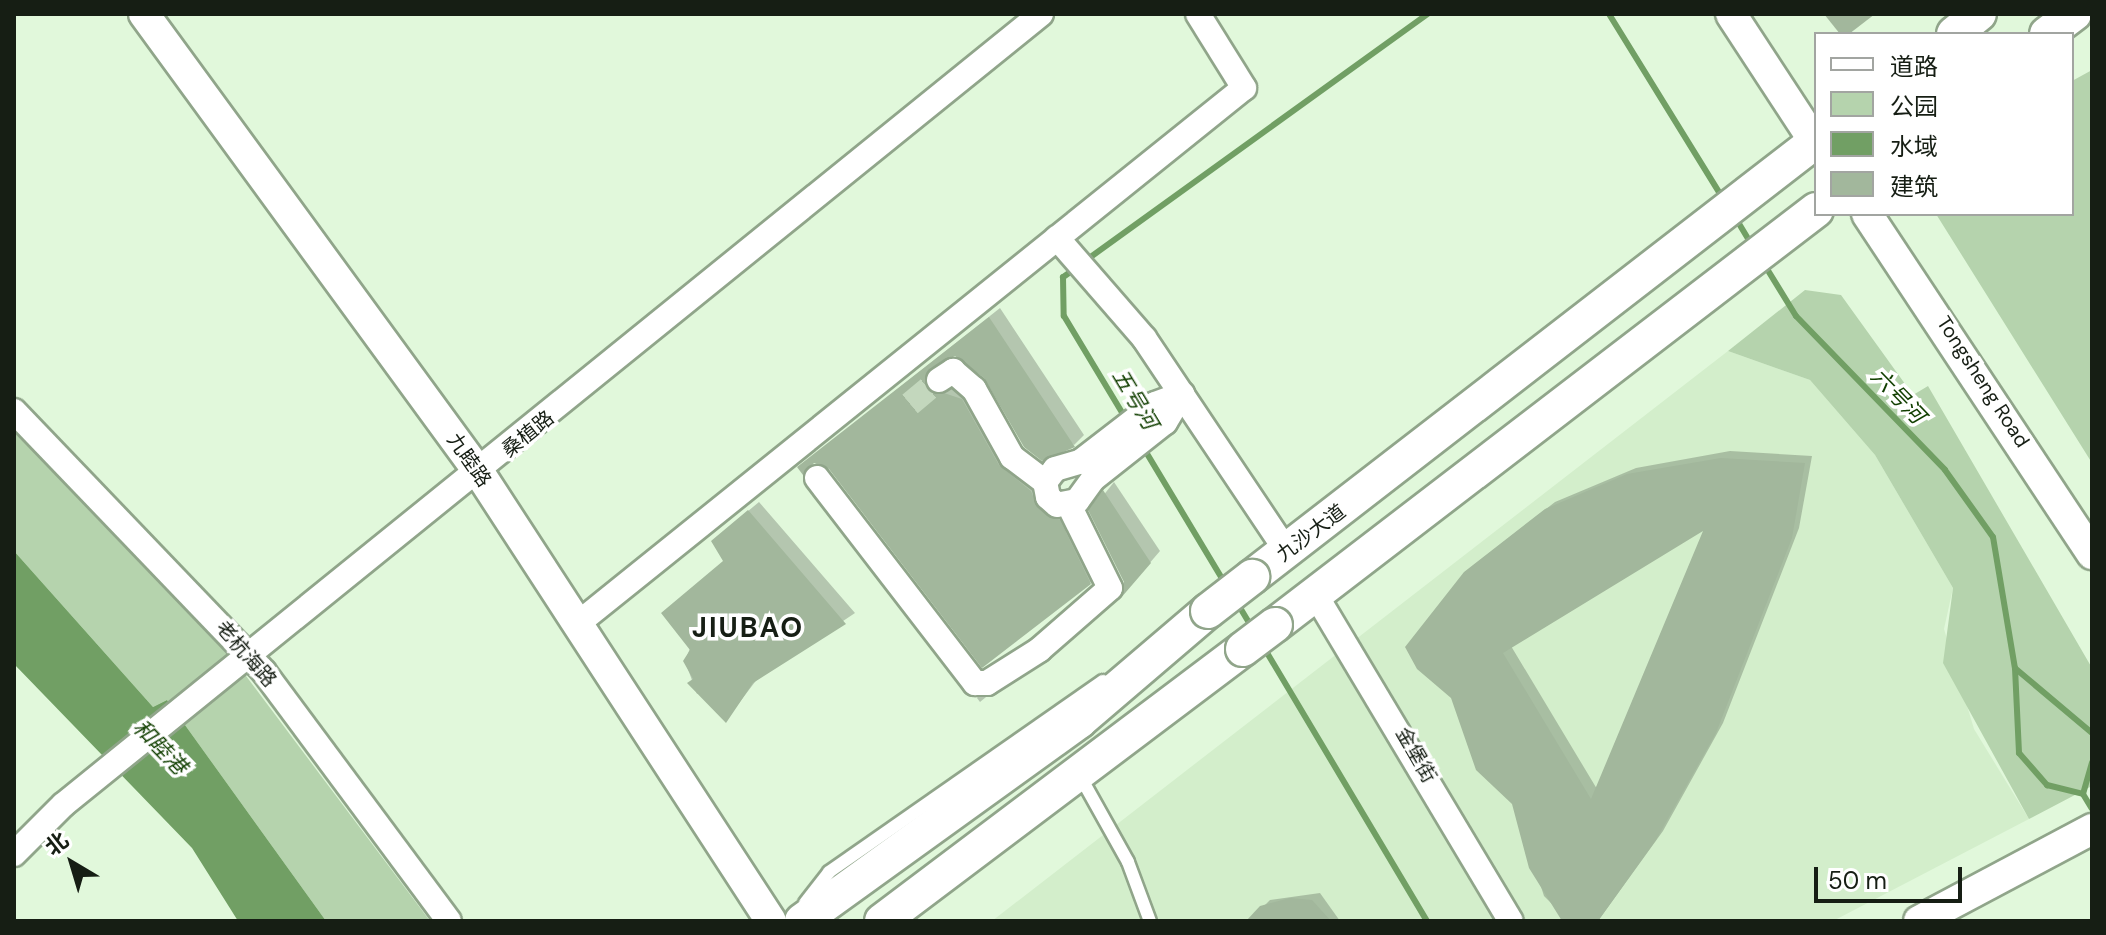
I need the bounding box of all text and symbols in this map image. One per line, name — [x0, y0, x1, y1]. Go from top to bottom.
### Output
legend — [1814, 32, 2074, 216]
text: 道路 — [1890, 51, 1938, 82]
text: 公园 — [1890, 91, 1938, 122]
text: 水域 — [1890, 131, 1938, 162]
text: 建筑 — [1890, 171, 1938, 202]
street label: Tongsheng Road — [1932, 312, 2034, 452]
water label: 六号河 — [1866, 363, 1930, 429]
water label: 五号河 — [1107, 364, 1163, 434]
street label: 桑植路 — [497, 406, 559, 462]
street label: 九睦路 — [442, 429, 496, 491]
street label: 九沙大道 — [1272, 499, 1350, 567]
district label: JIUBAO — [692, 611, 804, 645]
street label: 老杭海路 — [211, 616, 281, 692]
water label: 和睦港 — [128, 714, 192, 780]
street label: 金堡街 — [1391, 723, 1441, 787]
north arrow — [32, 823, 112, 903]
text: 北 — [39, 825, 75, 862]
scale bar — [1818, 851, 1966, 901]
text: 50 m — [1828, 865, 1887, 896]

